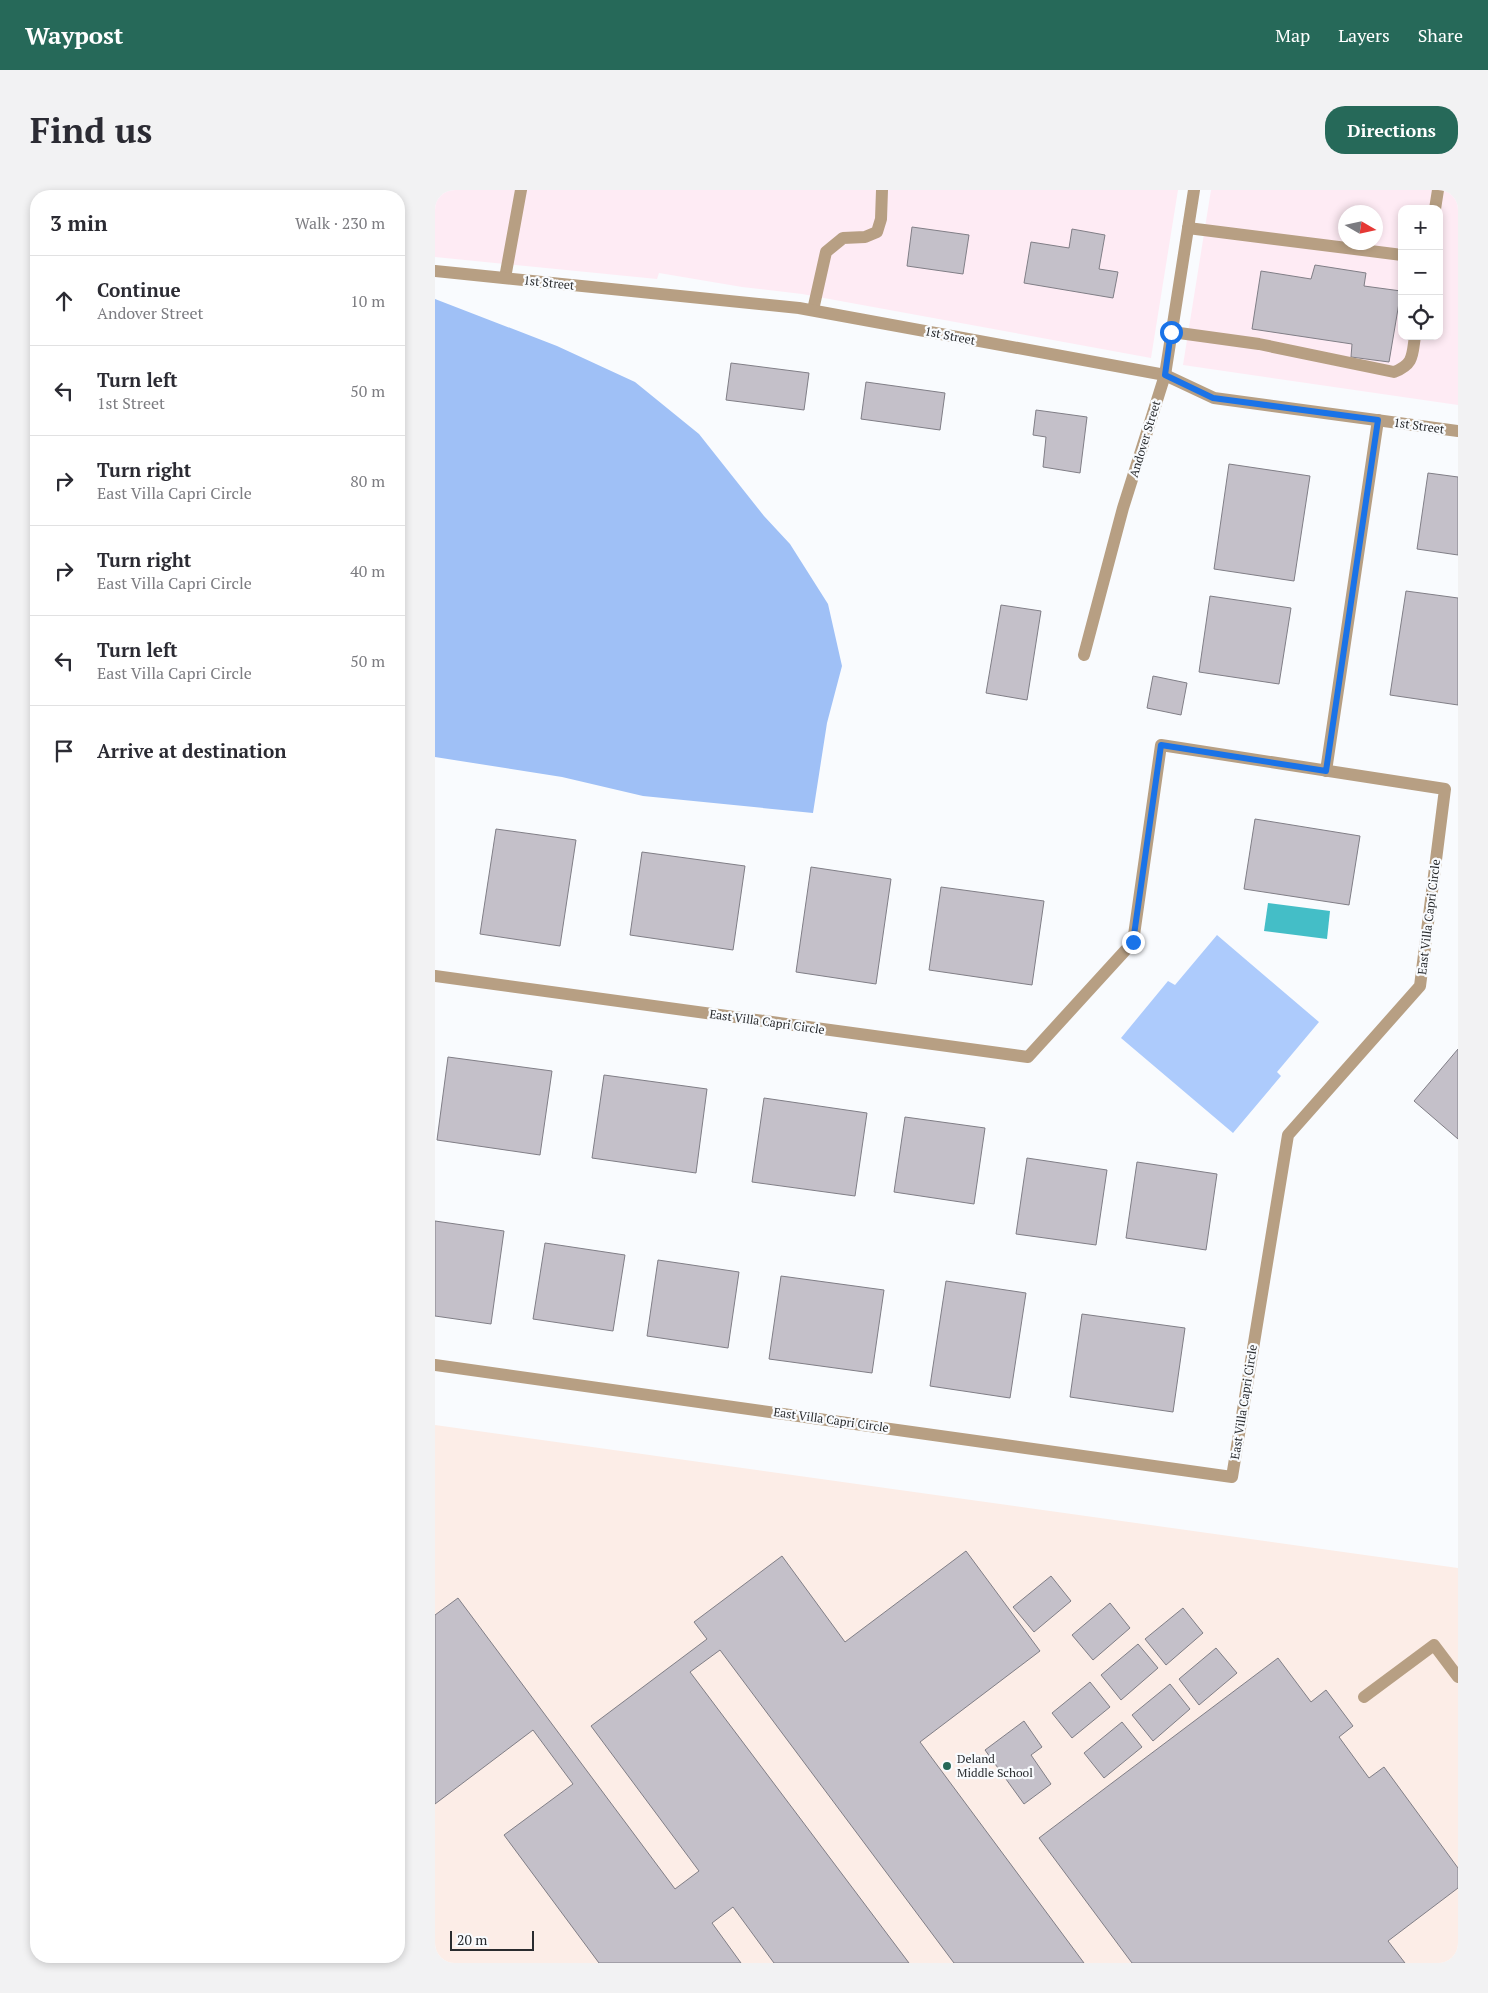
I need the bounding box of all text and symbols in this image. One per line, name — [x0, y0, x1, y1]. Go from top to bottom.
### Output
text: Waypost — [25, 19, 123, 51]
text: Map — [1275, 23, 1310, 47]
text: Layers — [1338, 23, 1390, 47]
text: Share — [1418, 23, 1463, 47]
button: Directions — [1325, 106, 1458, 154]
text: Find us — [30, 107, 152, 153]
north arrow — [1338, 205, 1383, 250]
map controls — [1398, 205, 1443, 340]
button: + — [1398, 205, 1443, 250]
text: 3 min — [50, 209, 107, 237]
text: Walk · 230 m — [295, 212, 385, 234]
button: − — [1398, 250, 1443, 295]
street label: 1st Street — [523, 272, 576, 293]
text: Continue — [97, 277, 181, 302]
icon: ahead — [50, 287, 78, 315]
text: 10 m — [350, 290, 385, 312]
button: locate — [1398, 295, 1443, 340]
text: Andover Street — [97, 302, 203, 324]
route start — [1160, 321, 1183, 344]
street label: 1st Street — [924, 323, 977, 348]
text: Turn left — [97, 367, 178, 392]
icon: left — [50, 377, 78, 405]
text: 50 m — [350, 380, 385, 402]
text: 1st Street — [97, 392, 165, 414]
street label: Andover Street — [1126, 398, 1164, 479]
street label: 1st Street — [1393, 415, 1446, 437]
text: Turn right — [97, 457, 191, 482]
icon: right — [50, 467, 78, 495]
text: 80 m — [350, 470, 385, 492]
text: East Villa Capri Circle — [97, 482, 252, 504]
text: Turn right — [97, 547, 191, 572]
icon: right — [50, 557, 78, 585]
text: 40 m — [350, 560, 385, 582]
text: East Villa Capri Circle — [97, 572, 252, 594]
text: Turn left — [97, 637, 178, 662]
icon: left — [50, 647, 78, 675]
text: 50 m — [350, 650, 385, 672]
text: East Villa Capri Circle — [97, 662, 252, 684]
icon: arrive — [50, 737, 78, 765]
text: Arrive at destination — [97, 738, 286, 763]
street label: East Villa Capri Circle — [1414, 858, 1443, 976]
route end — [1122, 931, 1145, 954]
street label: East Villa Capri Circle — [708, 1006, 826, 1037]
street label: East Villa Capri Circle — [1227, 1343, 1260, 1460]
street label: East Villa Capri Circle — [772, 1404, 890, 1435]
place label: Deland Middle School — [957, 1751, 1033, 1780]
marker: Deland Middle School — [941, 1760, 953, 1772]
scale bar — [450, 1928, 534, 1951]
text: 20 m — [457, 1930, 487, 1949]

